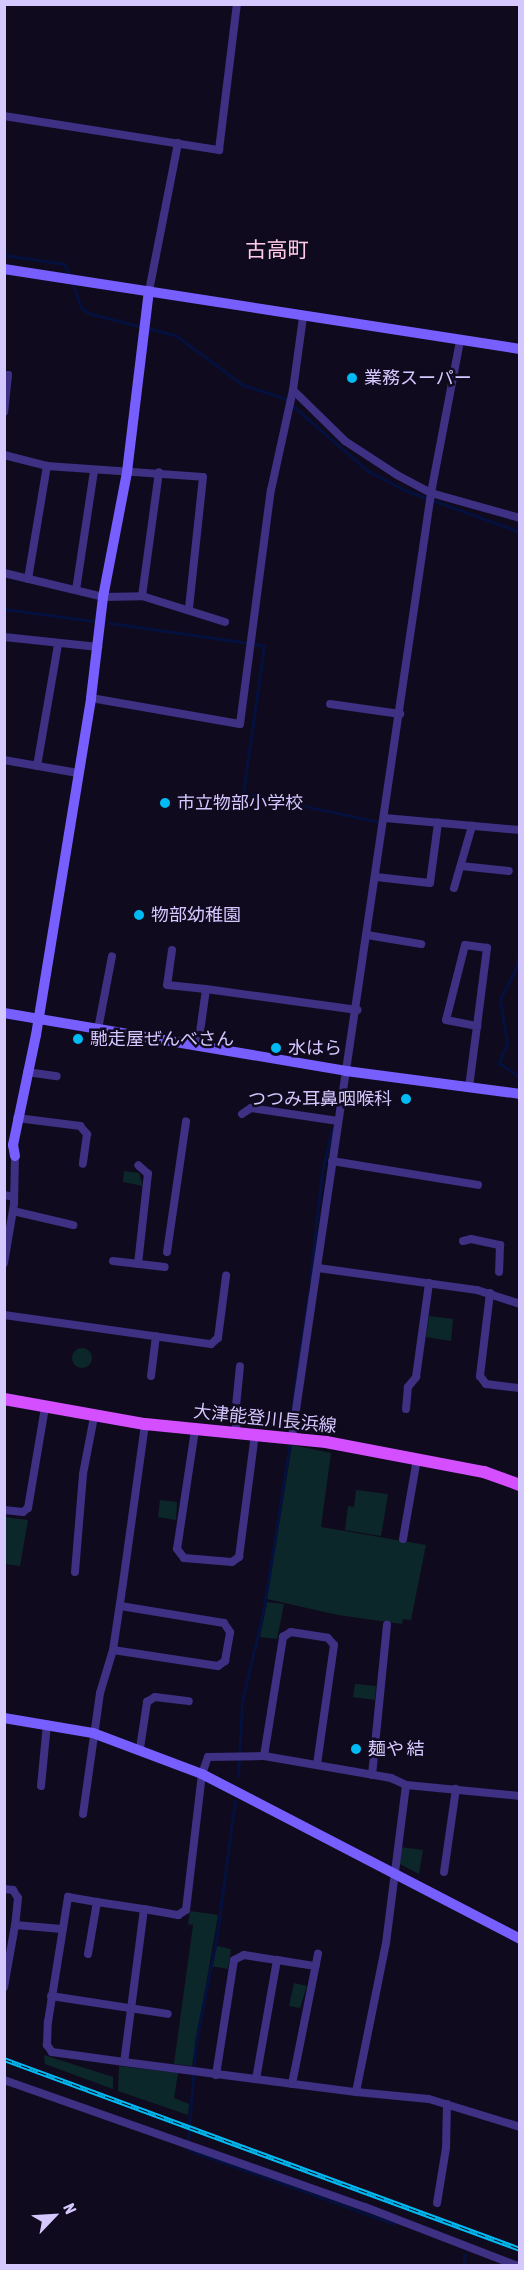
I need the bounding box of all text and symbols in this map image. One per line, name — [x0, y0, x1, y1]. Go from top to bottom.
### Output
district label: 古高町 — [246, 236, 308, 262]
place label: 業務スーパー — [364, 367, 472, 389]
marker: 業務スーパー — [345, 371, 359, 385]
place label: 市立物部小学校 — [177, 792, 303, 814]
marker: 市立物部小学校 — [158, 796, 172, 810]
place label: 物部幼稚園 — [151, 904, 241, 926]
marker: 物部幼稚園 — [132, 908, 146, 922]
place label: 馳走屋ぜんべさん — [90, 1028, 234, 1050]
marker: 馳走屋ぜんべさん — [71, 1032, 85, 1046]
place label: 水はら — [288, 1037, 342, 1059]
marker: 水はら — [269, 1041, 283, 1055]
place label: つつみ耳鼻咽喉科 — [248, 1088, 392, 1110]
marker: つつみ耳鼻咽喉科 — [397, 1090, 415, 1108]
street label: 大津能登川長浜線 — [192, 1401, 338, 1437]
place label: 麺や 結 — [368, 1738, 424, 1760]
marker: 麺や 結 — [349, 1742, 363, 1756]
north arrow — [24, 2186, 84, 2246]
text: N — [60, 2200, 80, 2216]

